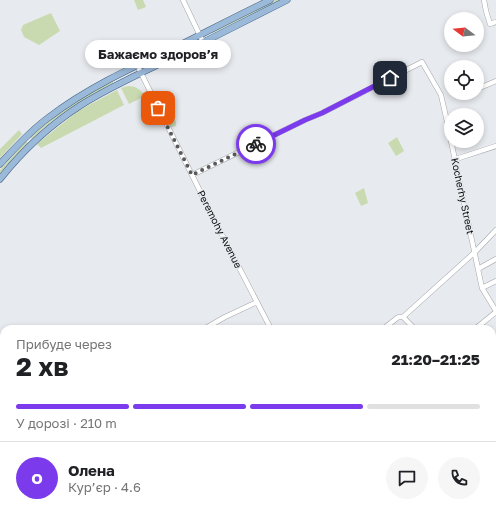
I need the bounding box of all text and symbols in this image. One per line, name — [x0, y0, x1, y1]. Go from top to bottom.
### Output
north arrow — [444, 12, 484, 52]
map controls — [444, 12, 484, 148]
callout: Бажаємо здоровʼя — [85, 40, 231, 68]
text: Бажаємо здоровʼя — [98, 46, 218, 62]
button: locate — [444, 60, 484, 100]
pin — [373, 61, 407, 95]
icon: home — [379, 67, 401, 89]
pin — [141, 91, 175, 125]
icon: bag — [147, 97, 169, 119]
button: layers — [444, 108, 484, 148]
courier — [236, 124, 276, 164]
icon: bike — [245, 133, 267, 155]
street label: Kocherhy Street — [449, 157, 477, 235]
street label: Peremohy Avenue — [195, 188, 245, 270]
text: Прибуде через — [16, 336, 112, 352]
text: 21:20–21:25 — [391, 350, 480, 368]
text: 2 хв — [16, 351, 69, 382]
text: У дорозі · 210 m — [16, 415, 117, 431]
button: chat — [386, 457, 428, 499]
button: phone — [438, 457, 480, 499]
text: Олена — [68, 461, 115, 479]
text: О — [31, 469, 43, 487]
text: Кур’єр · 4.6 — [68, 479, 141, 495]

